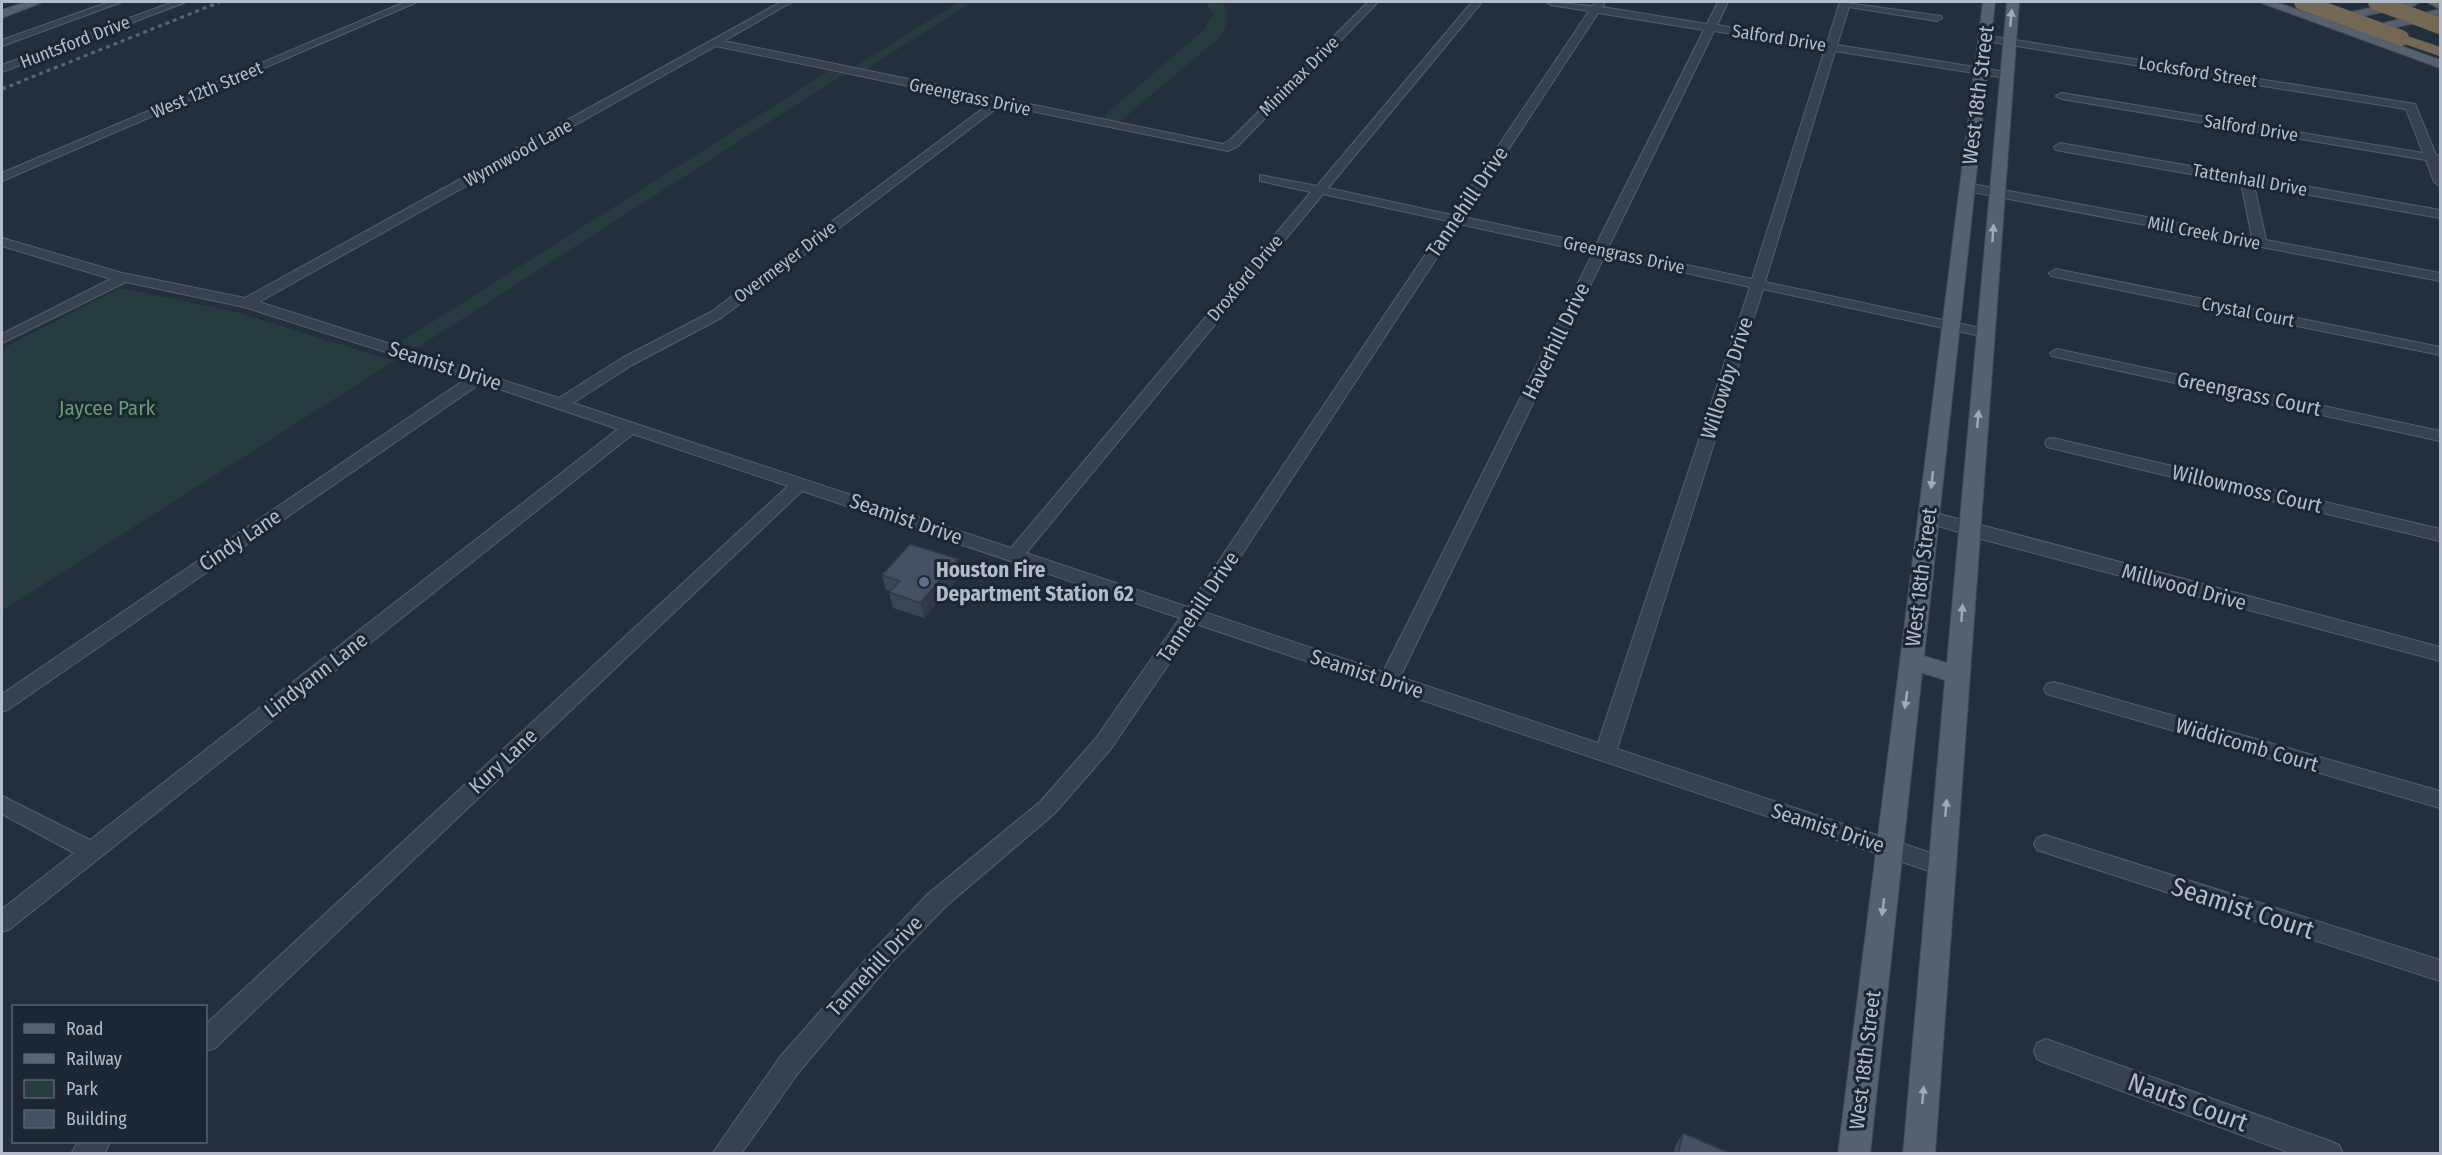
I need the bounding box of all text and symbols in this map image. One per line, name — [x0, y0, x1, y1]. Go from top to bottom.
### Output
one-way arrow — [2006, 8, 2016, 27]
street label: Huntsford Drive — [17, 11, 133, 73]
street label: Salford Drive — [1730, 20, 1828, 56]
street label: West 18th Street — [1957, 24, 1999, 166]
street label: Minimax Drive — [1254, 31, 1344, 121]
street label: Locksford Street — [2137, 52, 2259, 92]
street label: West 12th Street — [148, 57, 266, 123]
street label: Greengrass Drive — [907, 73, 1033, 121]
street label: Salford Drive — [2202, 110, 2300, 146]
street label: Wynnwood Lane — [460, 114, 576, 192]
street label: Tannehill Drive — [1420, 142, 1514, 262]
street label: Tattenhall Drive — [2191, 159, 2309, 201]
street label: Mill Creek Drive — [2146, 211, 2262, 255]
street label: Overmeyer Drive — [729, 216, 841, 308]
one-way arrow — [1988, 223, 1998, 242]
street label: Droxford Drive — [1203, 230, 1288, 326]
street label: Greengrass Drive — [1561, 231, 1687, 279]
street label: Haverhill Drive — [1517, 278, 1595, 404]
street label: Crystal Court — [2200, 292, 2296, 332]
street label: Willowby Drive — [1695, 314, 1759, 442]
street label: Seamist Drive — [385, 335, 505, 397]
street label: Greengrass Court — [2175, 366, 2323, 422]
park label: Jaycee Park — [59, 395, 155, 421]
one-way arrow — [1973, 409, 1983, 428]
street label: Willowmoss Court — [2169, 459, 2325, 519]
one-way arrow — [1928, 471, 1937, 490]
street label: Seamist Drive — [846, 488, 966, 550]
street label: Cindy Lane — [194, 503, 286, 577]
street label: West 18th Street — [1900, 506, 1942, 648]
street label: Tannehill Drive — [1151, 547, 1245, 667]
place label: Houston Fire Department Station 62 — [936, 557, 1134, 607]
street label: Millwood Drive — [2119, 558, 2249, 616]
marker: Houston Fire Department Station 62 — [917, 575, 931, 589]
one-way arrow — [1957, 604, 1967, 623]
street label: Lindyann Lane — [259, 627, 373, 723]
street label: Seamist Drive — [1307, 643, 1427, 705]
one-way arrow — [1902, 691, 1911, 710]
street label: Widdicomb Court — [2173, 712, 2321, 778]
street label: Kury Lane — [463, 723, 543, 799]
street label: Seamist Drive — [1768, 797, 1888, 859]
one-way arrow — [1941, 798, 1951, 817]
street label: Seamist Court — [2168, 871, 2319, 946]
one-way arrow — [1878, 897, 1888, 916]
street label: Tannehill Drive — [822, 910, 928, 1022]
street label: West 18th Street — [1844, 989, 1886, 1131]
legend — [12, 1005, 207, 1143]
text: Road — [66, 1018, 103, 1040]
text: Railway — [66, 1048, 122, 1070]
street label: Nauts Court — [2124, 1066, 2253, 1139]
text: Park — [66, 1078, 99, 1100]
one-way arrow — [1919, 1086, 1928, 1105]
text: Building — [66, 1108, 127, 1130]

